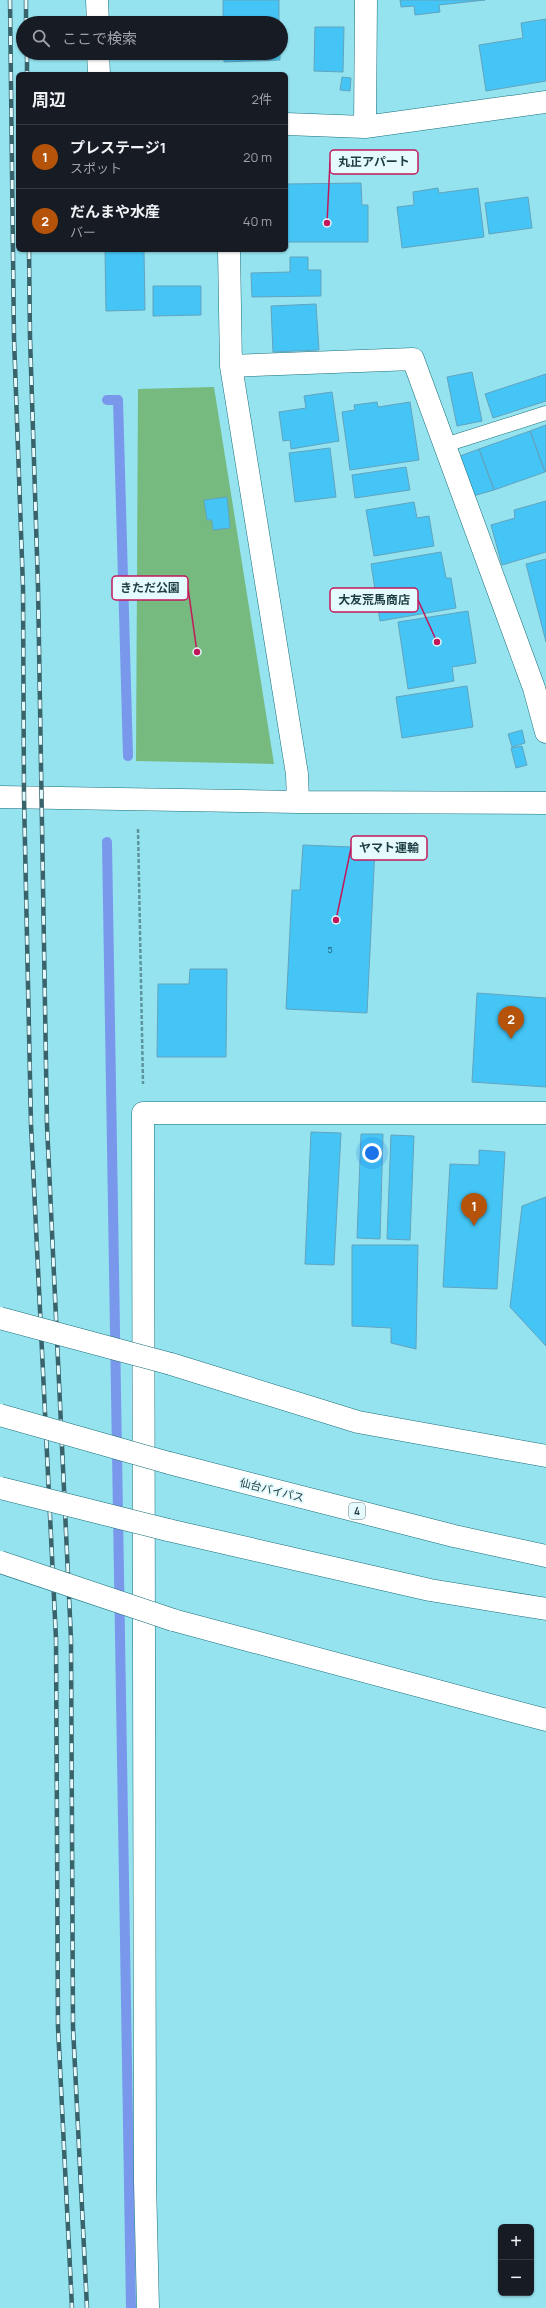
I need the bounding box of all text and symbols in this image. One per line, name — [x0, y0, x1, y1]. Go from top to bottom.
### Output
search box — [16, 16, 288, 60]
icon: search — [30, 27, 52, 49]
text: ここで検索 — [62, 28, 137, 49]
text: 周辺 — [32, 88, 66, 111]
text: 2件 — [252, 90, 272, 108]
text: プレステージ1 — [70, 137, 166, 158]
text: 1 — [42, 148, 48, 166]
text: 20 m — [243, 148, 272, 166]
callout: 丸正アパート — [330, 150, 418, 174]
text: 丸正アパート — [338, 153, 410, 170]
text: スポット — [70, 159, 122, 177]
text: だんまや水産 — [70, 201, 160, 222]
text: 2 — [41, 212, 49, 230]
text: 40 m — [243, 212, 272, 230]
text: バー — [70, 223, 96, 241]
callout: きただ公園 — [112, 576, 188, 600]
text: きただ公園 — [120, 579, 180, 596]
callout: 大友荒馬商店 — [330, 588, 418, 612]
text: 大友荒馬商店 — [338, 591, 410, 608]
callout: ヤマト運輸 — [351, 836, 427, 860]
text: ヤマト運輸 — [359, 839, 419, 856]
house number: 5 — [327, 943, 333, 956]
pin: 2 — [498, 1006, 524, 1039]
your location — [362, 1143, 382, 1163]
pin: 1 — [461, 1193, 487, 1226]
street label: 仙台バイパス — [238, 1474, 306, 1505]
road number: 4 — [349, 1503, 365, 1519]
map controls — [498, 2224, 534, 2296]
button: + — [498, 2224, 534, 2260]
button: − — [498, 2260, 534, 2296]

